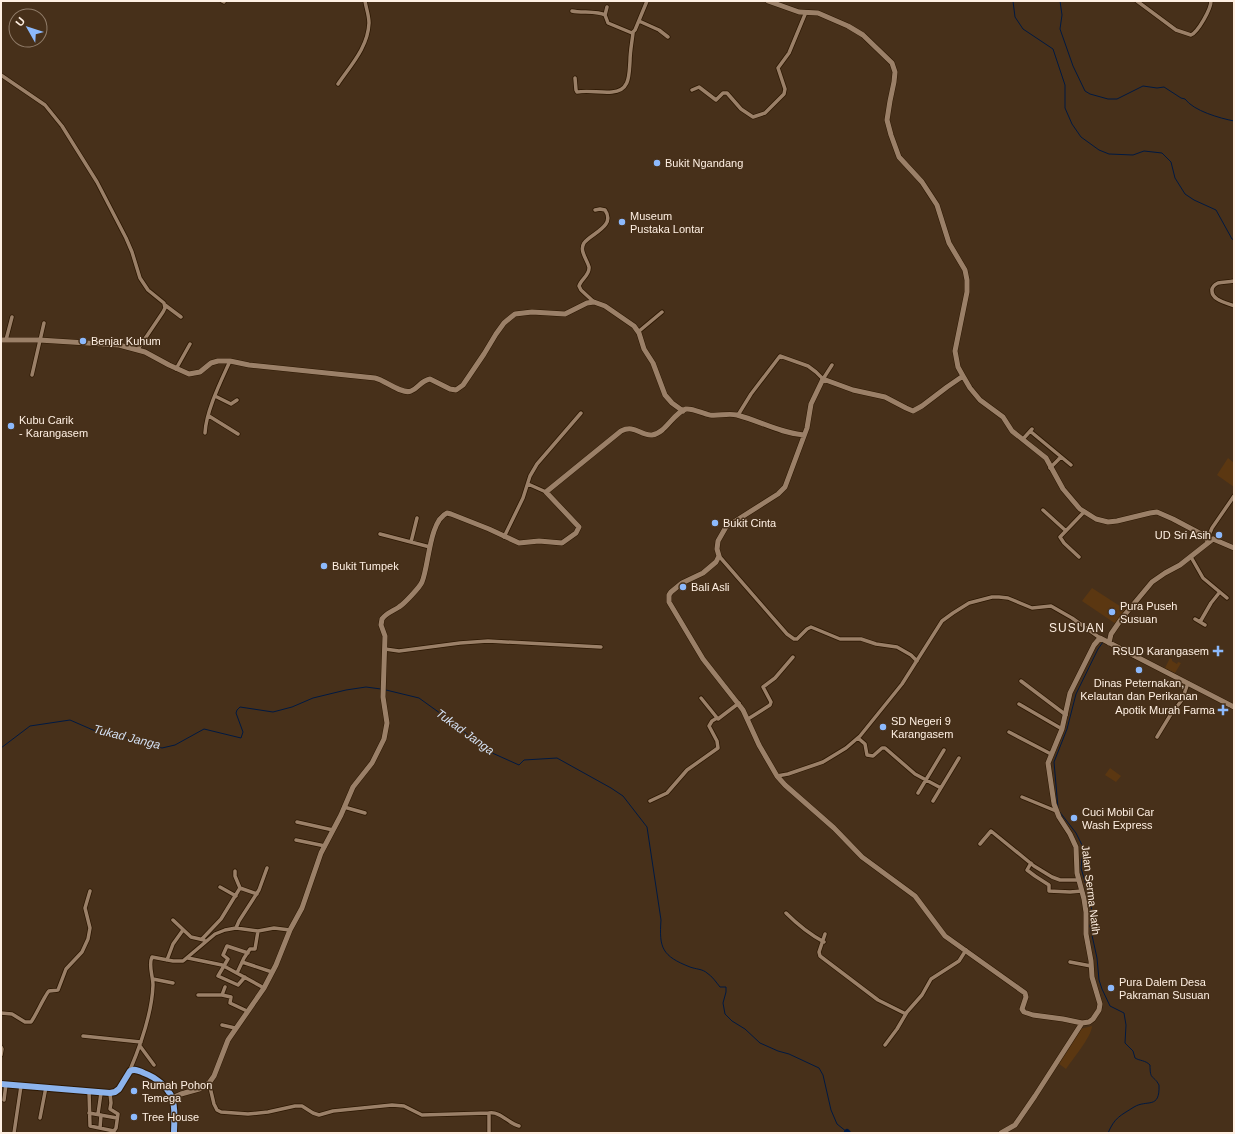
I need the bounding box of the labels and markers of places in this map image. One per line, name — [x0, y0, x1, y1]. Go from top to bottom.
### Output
place label: Bukit Ngandang — [665, 157, 743, 169]
marker: Bukit Ngandang — [652, 158, 662, 168]
place label: Museum Pustaka Lontar — [630, 210, 704, 235]
marker: Museum Pustaka Lontar — [617, 217, 627, 227]
place label: Benjar Kuhum — [91, 335, 161, 347]
marker: Benjar Kuhum — [78, 336, 88, 346]
place label: Kubu Carik - Karangasem — [19, 414, 88, 439]
marker: Kubu Carik - Karangasem — [6, 421, 16, 431]
place label: Bukit Cinta — [723, 517, 777, 529]
marker: Bukit Cinta — [710, 518, 720, 528]
place label: UD Sri Asih — [1155, 529, 1211, 541]
marker: UD Sri Asih — [1214, 530, 1224, 540]
place label: Bukit Tumpek — [332, 560, 399, 572]
marker: Bukit Tumpek — [319, 561, 329, 571]
place label: Bali Asli — [691, 581, 730, 593]
marker: Bali Asli — [678, 582, 688, 592]
place label: Pura Puseh Susuan — [1120, 600, 1177, 625]
marker: Pura Puseh Susuan — [1107, 607, 1117, 617]
place label: RSUD Karangasem — [1112, 645, 1209, 657]
marker: RSUD Karangasem — [1212, 645, 1224, 657]
marker: Dinas Peternakan, Kelautan dan Perikanan — [1134, 665, 1144, 675]
place label: Dinas Peternakan, Kelautan dan Perikanan — [1080, 677, 1198, 702]
place label: Apotik Murah Farma — [1115, 704, 1216, 716]
marker: Apotik Murah Farma — [1218, 705, 1228, 715]
place label: SD Negeri 9 Karangasem — [891, 715, 953, 740]
marker: SD Negeri 9 Karangasem — [878, 722, 888, 732]
place label: Cuci Mobil Car Wash Express — [1082, 806, 1154, 831]
marker: Cuci Mobil Car Wash Express — [1069, 813, 1079, 823]
place label: Pura Dalem Desa Pakraman Susuan — [1119, 976, 1210, 1001]
marker: Pura Dalem Desa Pakraman Susuan — [1106, 983, 1116, 993]
place label: Rumah Pohon Temega — [142, 1079, 212, 1104]
marker: Rumah Pohon Temega — [129, 1086, 139, 1096]
place label: Tree House — [142, 1111, 199, 1123]
marker: Tree House — [129, 1112, 139, 1122]

